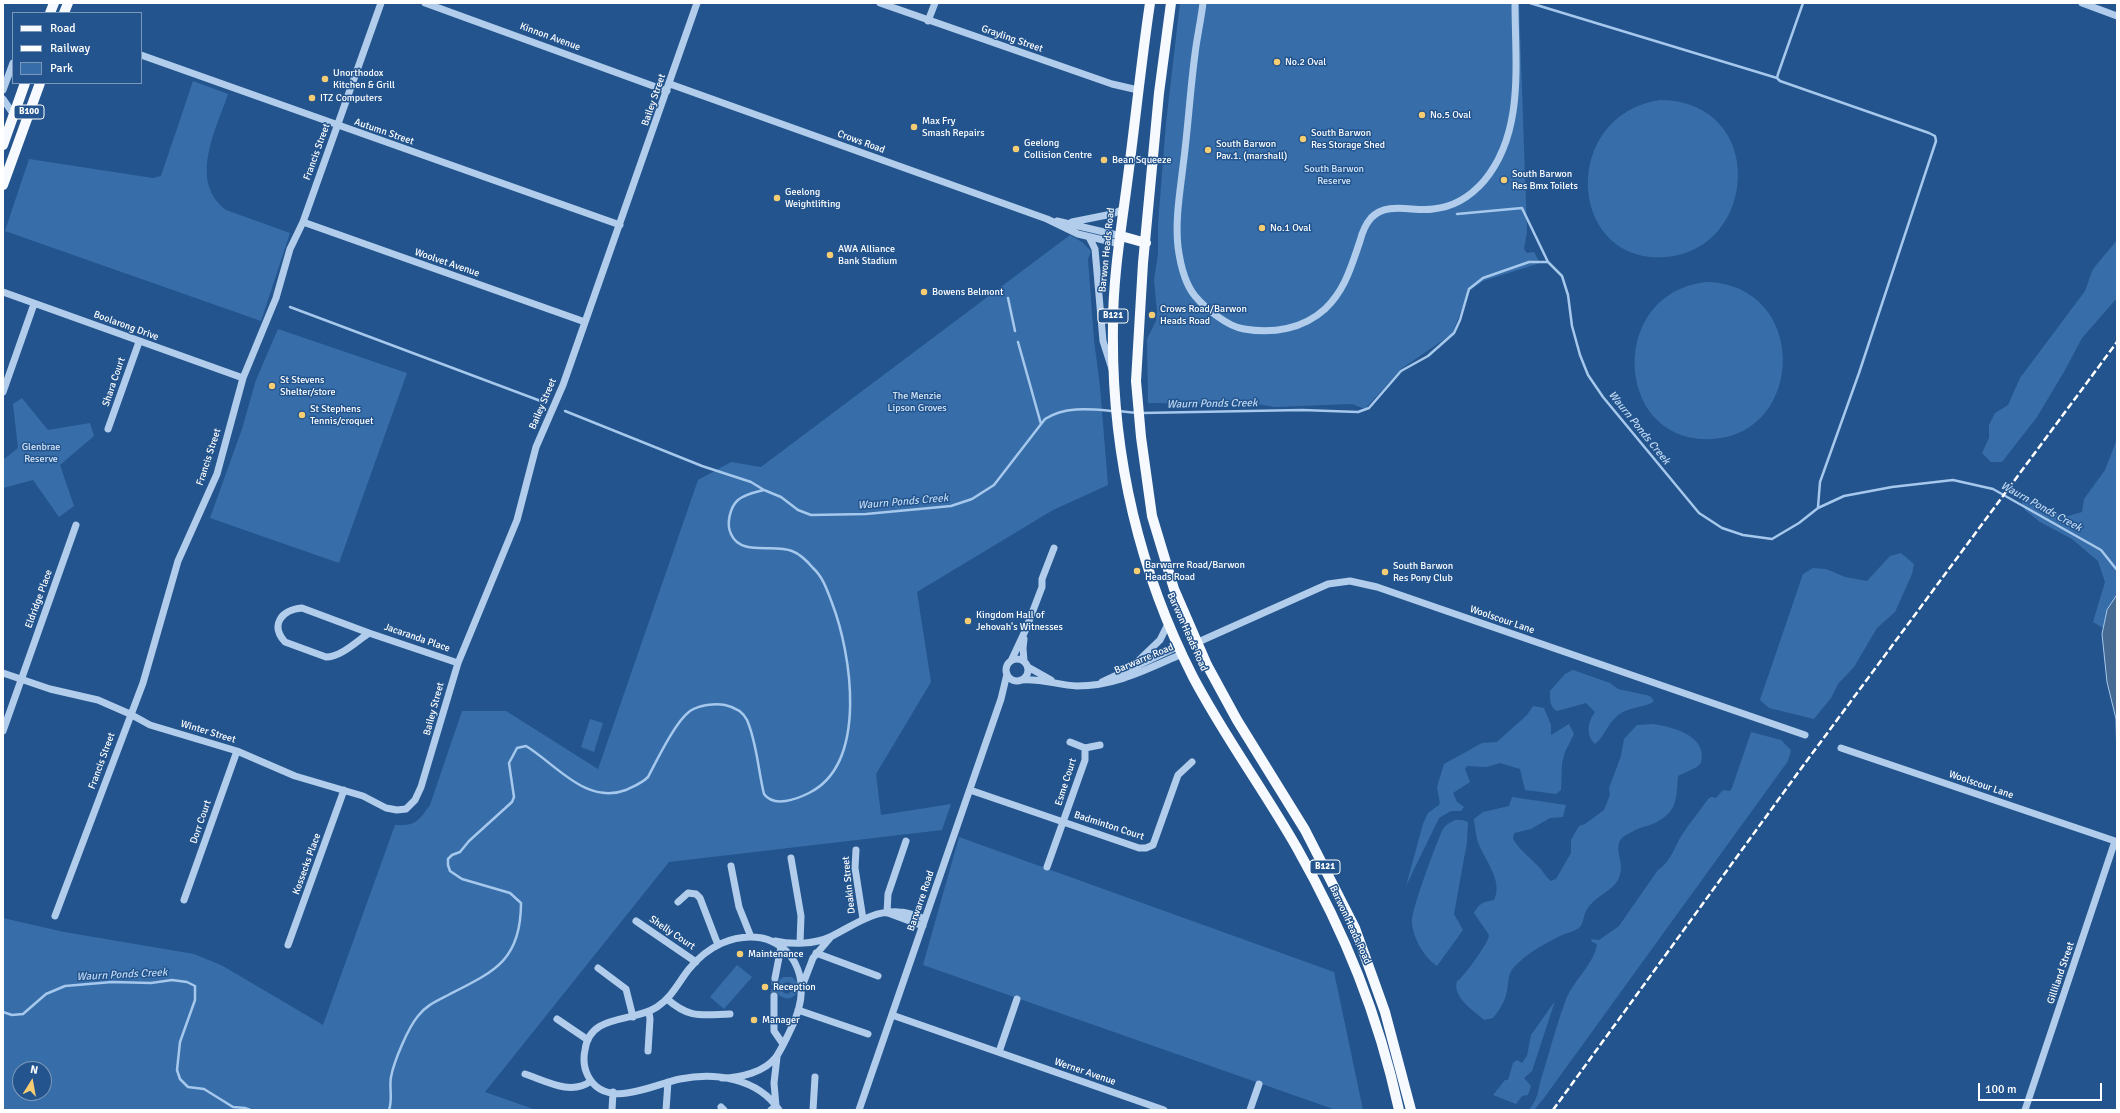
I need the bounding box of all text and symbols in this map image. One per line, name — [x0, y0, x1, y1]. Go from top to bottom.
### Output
legend — [12, 12, 142, 84]
street label: Kinnon Avenue — [518, 20, 582, 54]
text: Road — [50, 21, 76, 36]
street label: Grayling Street — [980, 23, 1044, 55]
text: Railway — [50, 41, 90, 56]
place label: No.2 Oval — [1285, 56, 1326, 68]
marker: No.2 Oval — [1272, 57, 1282, 67]
text: Park — [50, 61, 73, 76]
place label: Unorthodox Kitchen & Grill — [333, 67, 395, 90]
street label: Bailey Street — [639, 72, 669, 128]
marker: Unorthodox Kitchen & Grill — [320, 74, 330, 84]
place label: ITZ Computers — [320, 92, 382, 104]
marker: ITZ Computers — [307, 93, 317, 103]
road number: B100 — [14, 105, 44, 119]
place label: No.5 Oval — [1430, 109, 1471, 121]
marker: No.5 Oval — [1417, 110, 1427, 120]
place label: Max Fry Smash Repairs — [922, 115, 985, 138]
street label: Autumn Street — [353, 116, 415, 148]
street label: Francis Street — [301, 122, 333, 182]
marker: Max Fry Smash Repairs — [909, 122, 919, 132]
place label: South Barwon Res Storage Shed — [1311, 127, 1385, 150]
street label: Crows Road — [836, 128, 886, 156]
marker: South Barwon Res Storage Shed — [1298, 134, 1308, 144]
place label: Geelong Collision Centre — [1024, 137, 1092, 160]
place label: South Barwon Pav.1. (marshall) — [1216, 138, 1287, 162]
marker: Geelong Collision Centre — [1011, 144, 1021, 154]
marker: South Barwon Pav.1. (marshall) — [1203, 145, 1213, 155]
place label: Bean Squeeze — [1112, 154, 1171, 166]
marker: Bean Squeeze — [1099, 155, 1109, 165]
park label: South Barwon Reserve — [1304, 163, 1364, 186]
place label: South Barwon Res Bmx Toilets — [1512, 168, 1578, 192]
marker: South Barwon Res Bmx Toilets — [1499, 175, 1509, 185]
place label: Geelong Weightlifting — [785, 186, 841, 210]
marker: Geelong Weightlifting — [772, 193, 782, 203]
street label: Barwon Heads Road — [1097, 207, 1117, 293]
place label: No.1 Oval — [1270, 222, 1311, 234]
marker: No.1 Oval — [1257, 223, 1267, 233]
place label: AWA Alliance Bank Stadium — [838, 243, 897, 266]
street label: Woolvet Avenue — [413, 246, 481, 280]
marker: AWA Alliance Bank Stadium — [825, 250, 835, 260]
place label: Bowens Belmont — [932, 286, 1003, 298]
marker: Bowens Belmont — [919, 287, 929, 297]
place label: Crows Road/Barwon Heads Road — [1160, 303, 1247, 326]
street label: Boolarong Drive — [92, 309, 160, 343]
road number: B121 — [1098, 309, 1128, 323]
marker: Crows Road/Barwon Heads Road — [1147, 310, 1157, 320]
street label: Shara Court — [100, 356, 128, 408]
place label: St Stevens Shelter/store — [280, 374, 335, 398]
street label: Bailey Street — [527, 377, 559, 431]
marker: St Stevens Shelter/store — [267, 381, 277, 391]
water label: Waurn Ponds Creek — [1605, 389, 1673, 467]
park label: The Menzie Lipson Groves — [887, 390, 947, 414]
water label: Waurn Ponds Creek — [1167, 397, 1257, 411]
place label: St Stephens Tennis/croquet — [310, 403, 373, 426]
marker: St Stephens Tennis/croquet — [297, 410, 307, 420]
street label: Francis Street — [194, 427, 224, 487]
park label: Glenbrae Reserve — [22, 441, 60, 464]
water label: Waurn Ponds Creek — [1998, 479, 2084, 535]
water label: Waurn Ponds Creek — [857, 491, 949, 513]
place label: Barwarre Road/Barwon Heads Road — [1145, 559, 1245, 582]
place label: South Barwon Res Pony Club — [1393, 560, 1453, 584]
marker: Barwarre Road/Barwon Heads Road — [1132, 566, 1142, 576]
marker: South Barwon Res Pony Club — [1380, 567, 1390, 577]
street label: Eldridge Place — [23, 568, 55, 630]
street label: Barwon Heads Road — [1164, 591, 1210, 673]
street label: Woolscour Lane — [1468, 603, 1536, 637]
place label: Kingdom Hall of Jehovah's Witnesses — [976, 609, 1063, 632]
marker: Kingdom Hall of Jehovah's Witnesses — [963, 616, 973, 626]
street label: Jacaranda Place — [382, 621, 452, 655]
street label: Barwarre Road — [1113, 641, 1175, 677]
street label: Bailey Street — [421, 681, 447, 737]
street label: Winter Street — [179, 718, 237, 746]
street label: Francis Street — [86, 731, 118, 791]
street label: Esme Court — [1053, 757, 1079, 807]
street label: Woolscour Lane — [1947, 768, 2015, 802]
street label: Dorr Court — [188, 799, 214, 845]
street label: Badminton Court — [1073, 809, 1145, 843]
street label: Kossecks Place — [290, 832, 324, 896]
street label: Deakin Street — [840, 856, 858, 914]
road number: B121 — [1310, 860, 1340, 874]
street label: Barwarre Road — [905, 869, 937, 933]
street label: Barwon Heads Road — [1327, 884, 1373, 966]
street label: Shelly Court — [647, 913, 697, 953]
street label: Gilliland Street — [2045, 941, 2077, 1005]
place label: Maintenance — [748, 948, 803, 960]
marker: Maintenance — [735, 949, 745, 959]
water label: Waurn Ponds Creek — [76, 966, 168, 984]
place label: Reception — [773, 981, 816, 993]
marker: Reception — [760, 982, 770, 992]
place label: Manager — [762, 1014, 800, 1026]
marker: Manager — [749, 1015, 759, 1025]
street label: Werner Avenue — [1053, 1056, 1117, 1088]
north arrow — [12, 1061, 52, 1101]
text: N — [29, 1063, 39, 1077]
scale bar — [1980, 1075, 2104, 1101]
text: 100 m — [1985, 1082, 2017, 1097]

